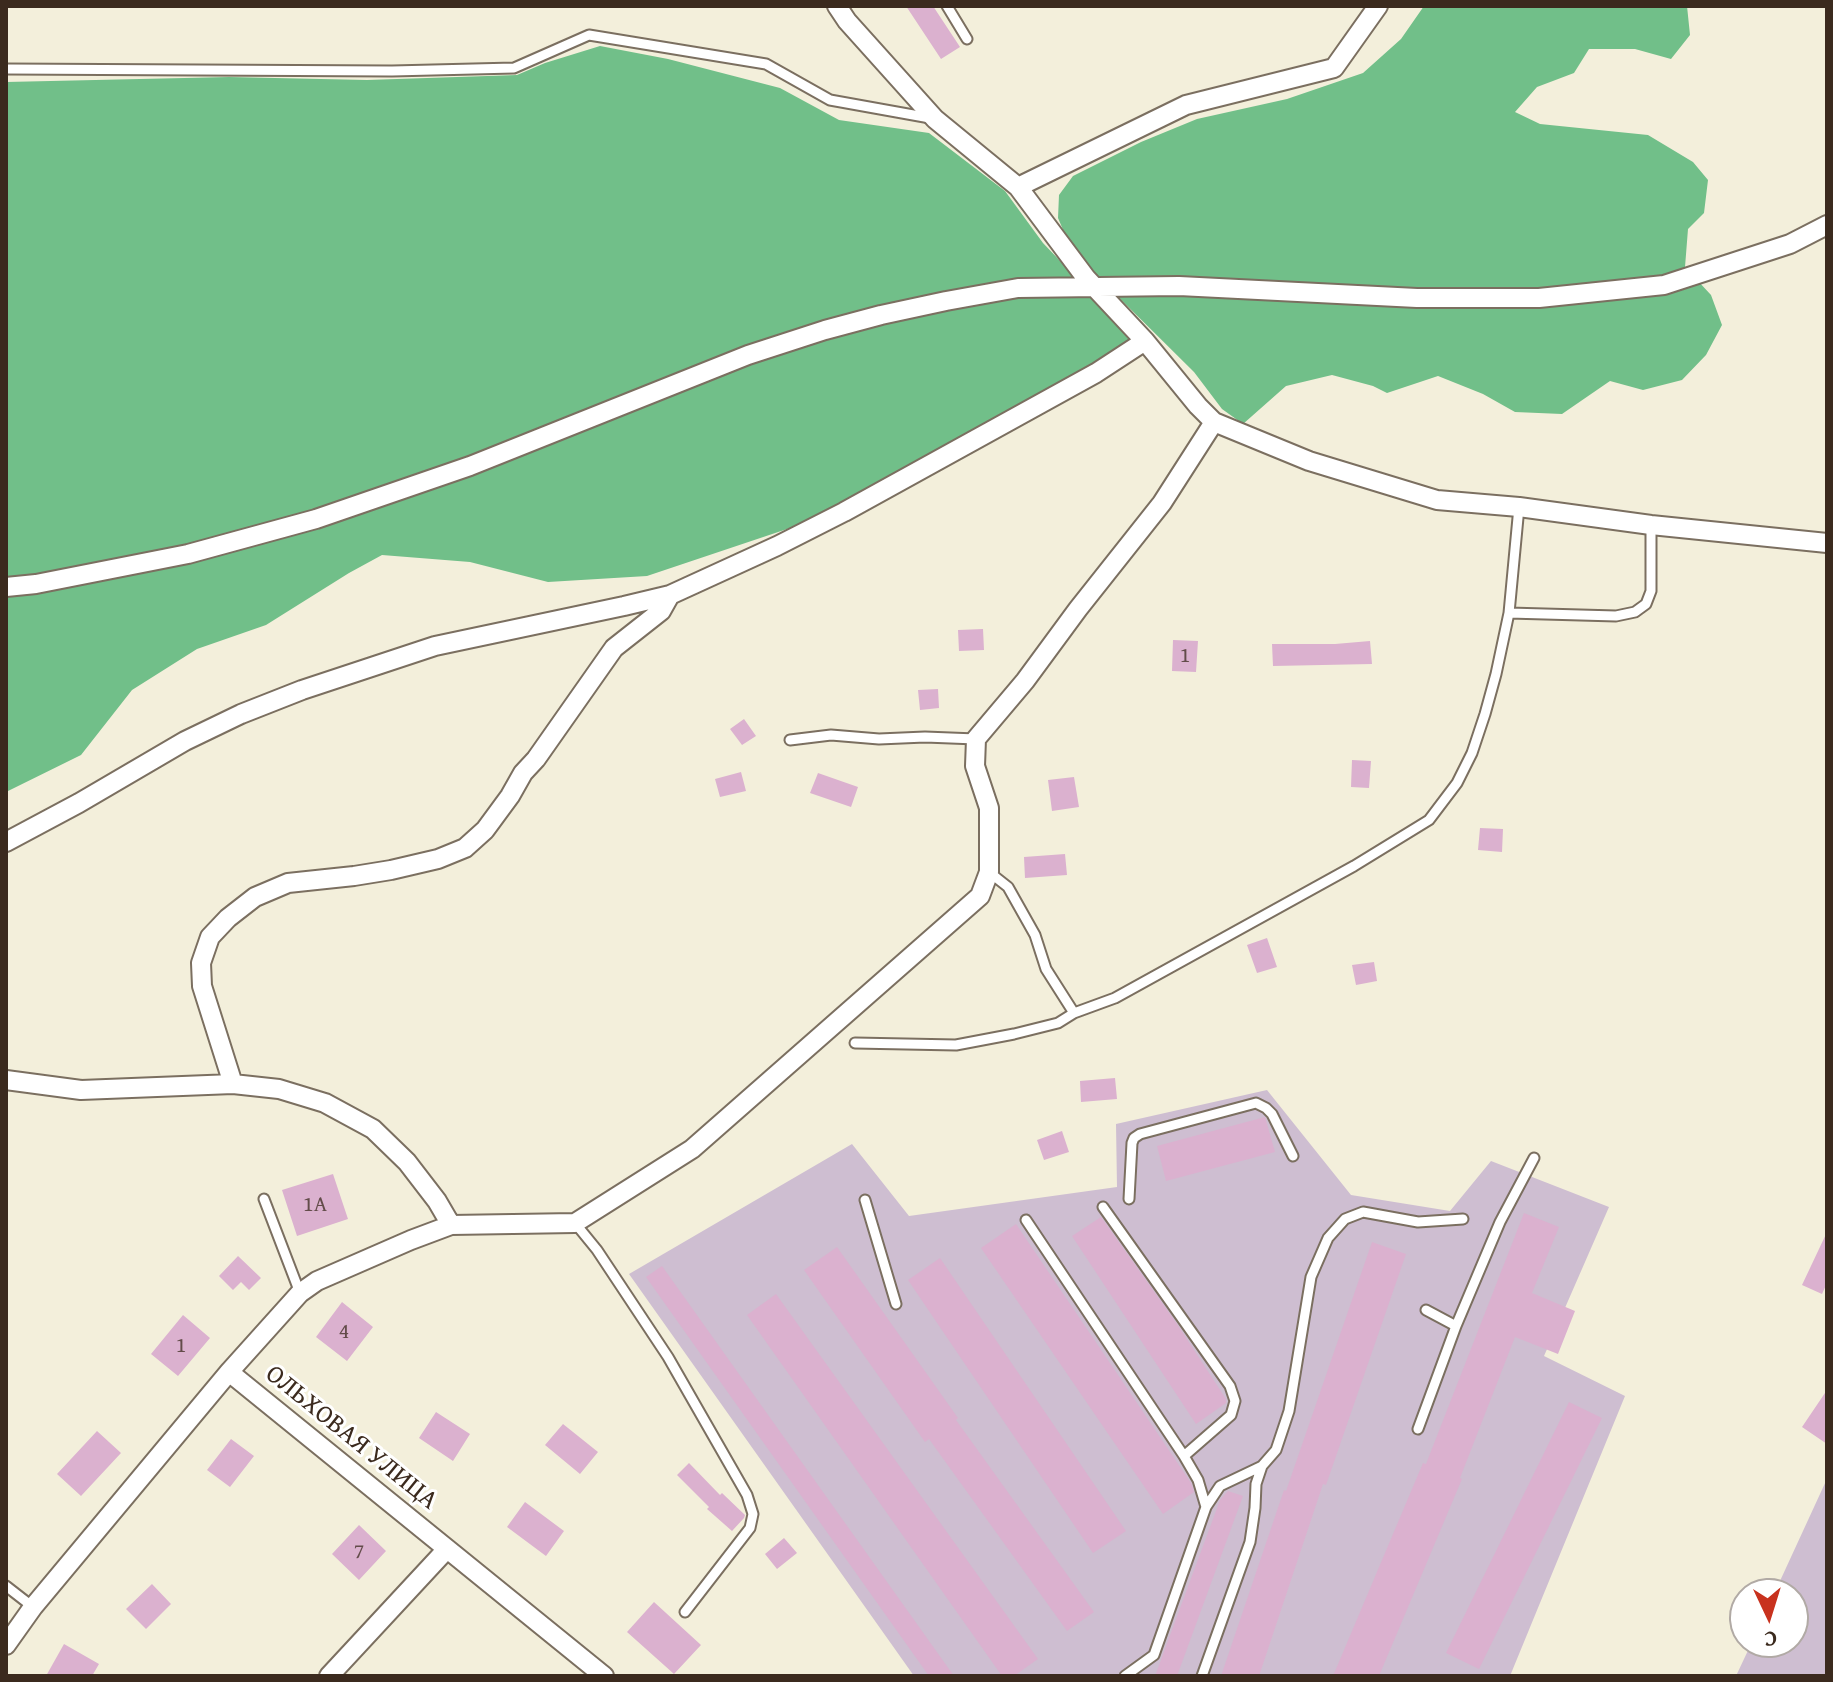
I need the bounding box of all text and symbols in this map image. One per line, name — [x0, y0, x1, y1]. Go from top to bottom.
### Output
house number: 1 — [1180, 643, 1190, 669]
house number: 1А — [303, 1192, 327, 1218]
house number: 4 — [339, 1319, 349, 1345]
house number: 1 — [176, 1333, 186, 1359]
street label: ОЛЬХОВАЯ УЛИЦА — [259, 1359, 443, 1517]
house number: 7 — [354, 1539, 364, 1565]
north arrow — [1729, 1578, 1809, 1658]
text: С — [1763, 1624, 1778, 1656]

